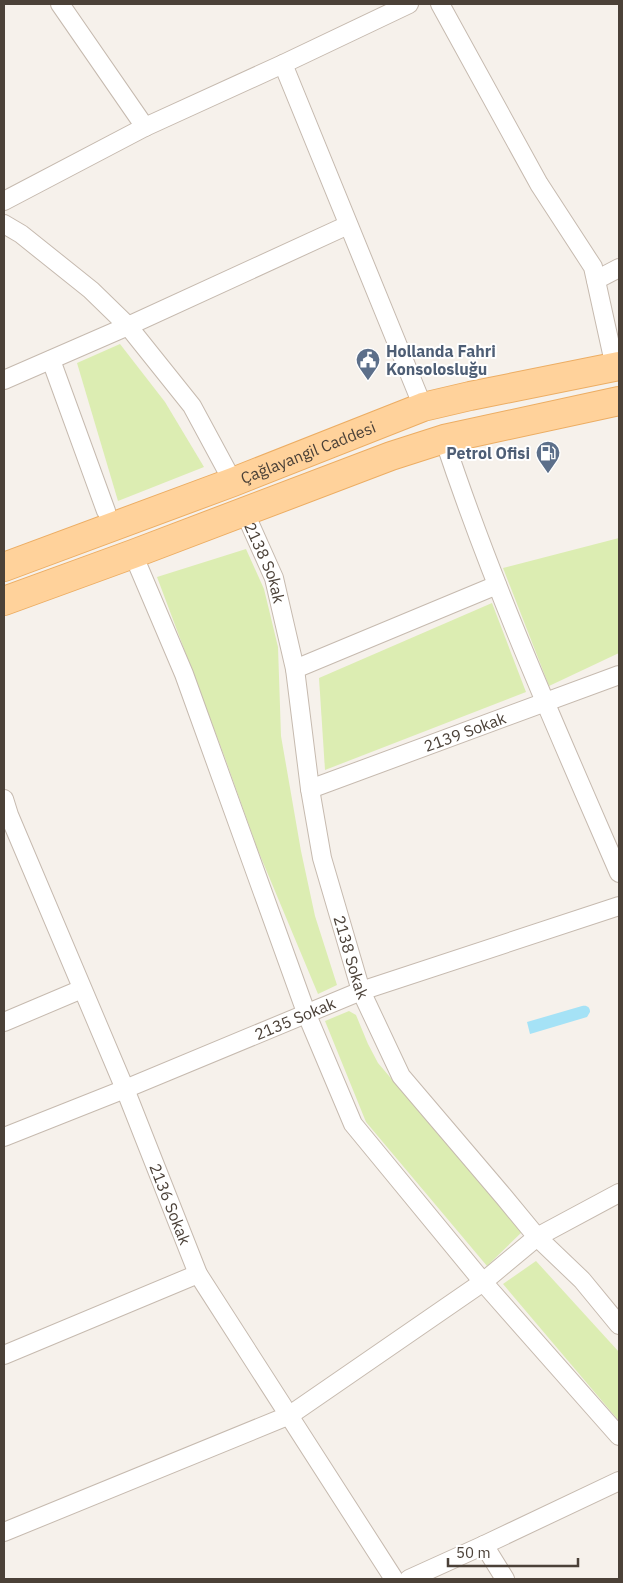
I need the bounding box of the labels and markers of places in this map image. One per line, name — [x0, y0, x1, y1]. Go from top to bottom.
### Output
place label: Hollanda Fahri Konsolosluğu — [386, 341, 496, 379]
public building icon: Hollanda Fahri Konsolosluğu — [355, 347, 381, 381]
fuel station icon: Petrol Ofisi — [535, 440, 561, 474]
place label: Petrol Ofisi — [446, 443, 530, 463]

